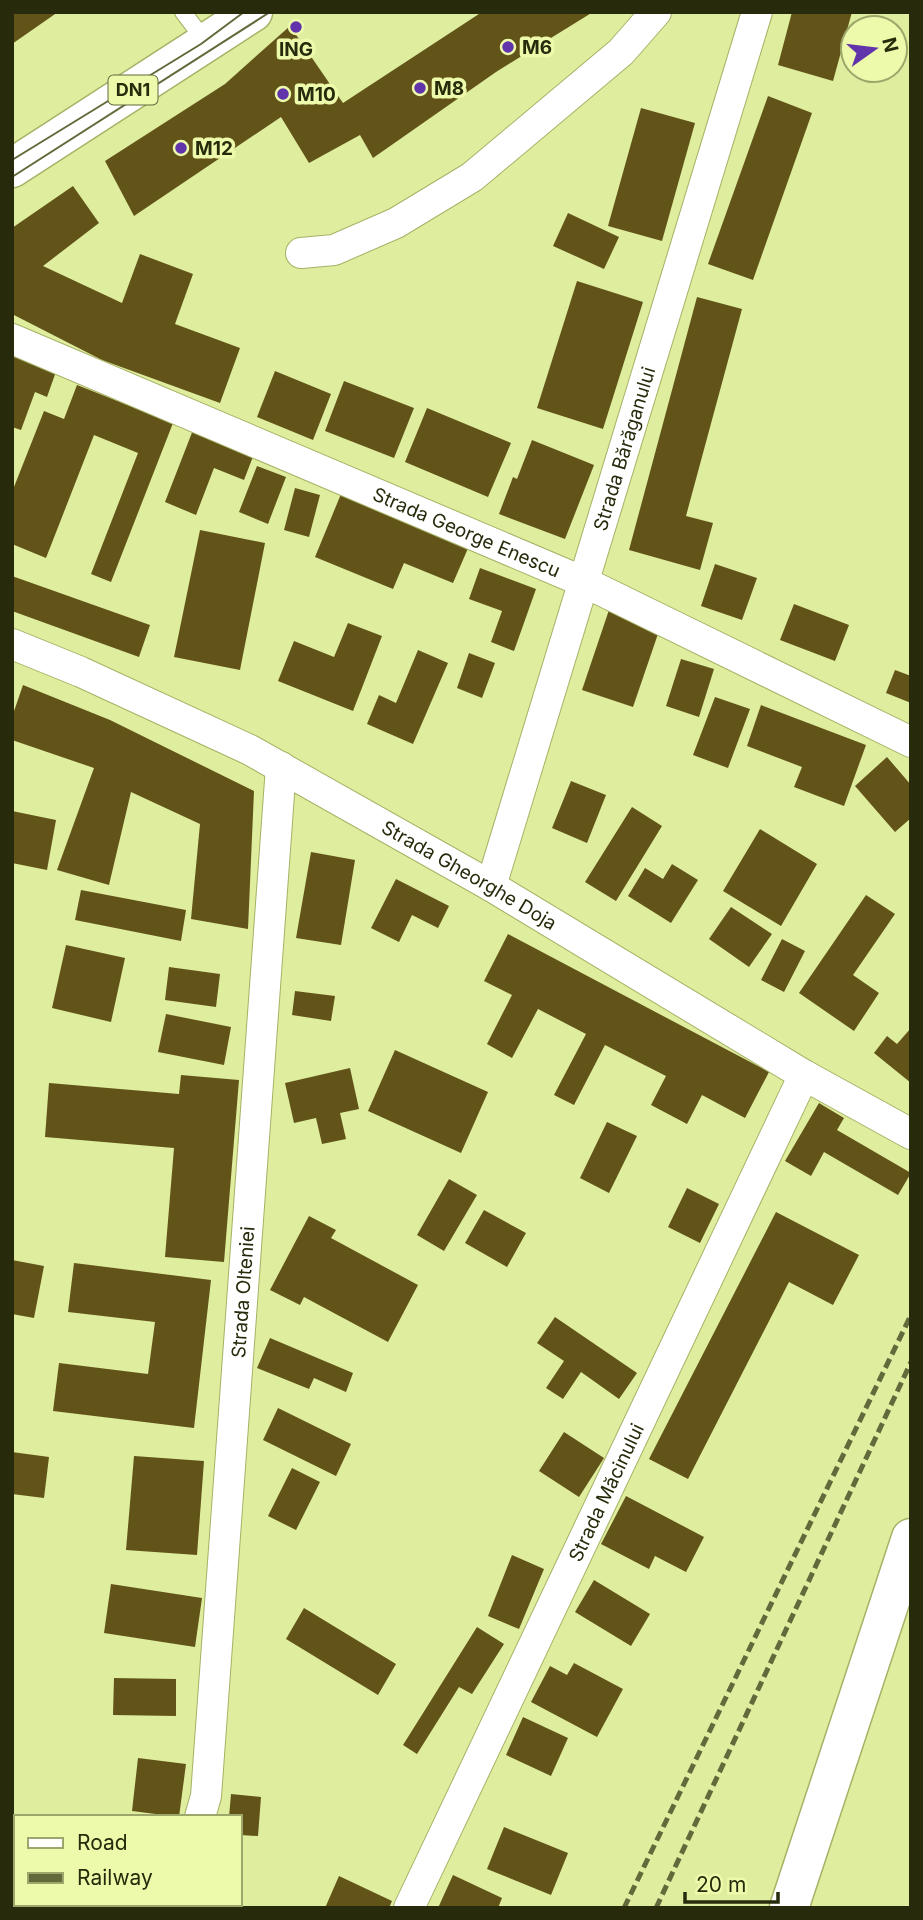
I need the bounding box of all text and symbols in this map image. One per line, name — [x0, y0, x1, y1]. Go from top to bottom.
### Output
north arrow — [839, 14, 909, 84]
marker: ING — [288, 19, 304, 35]
text: N — [877, 35, 903, 55]
place label: M6 — [522, 36, 552, 59]
place label: ING — [279, 38, 313, 61]
marker: M6 — [500, 39, 516, 55]
road number: DN1 — [108, 76, 158, 104]
place label: M8 — [434, 77, 464, 100]
marker: M8 — [412, 80, 428, 96]
place label: M10 — [297, 83, 336, 106]
marker: M10 — [275, 86, 291, 102]
place label: M12 — [195, 137, 233, 160]
marker: M12 — [173, 140, 189, 156]
street label: Strada Bărăganului — [589, 364, 660, 534]
street label: Strada George Enescu — [369, 483, 564, 583]
street label: Strada Gheorghe Doja — [378, 816, 561, 935]
street label: Strada Olteniei — [227, 1226, 259, 1359]
street label: Strada Măcinului — [564, 1420, 649, 1565]
legend — [14, 1815, 242, 1906]
text: Road — [77, 1830, 128, 1855]
scale bar — [685, 1860, 778, 1904]
text: Railway — [77, 1865, 153, 1890]
text: 20 m — [696, 1872, 746, 1897]

